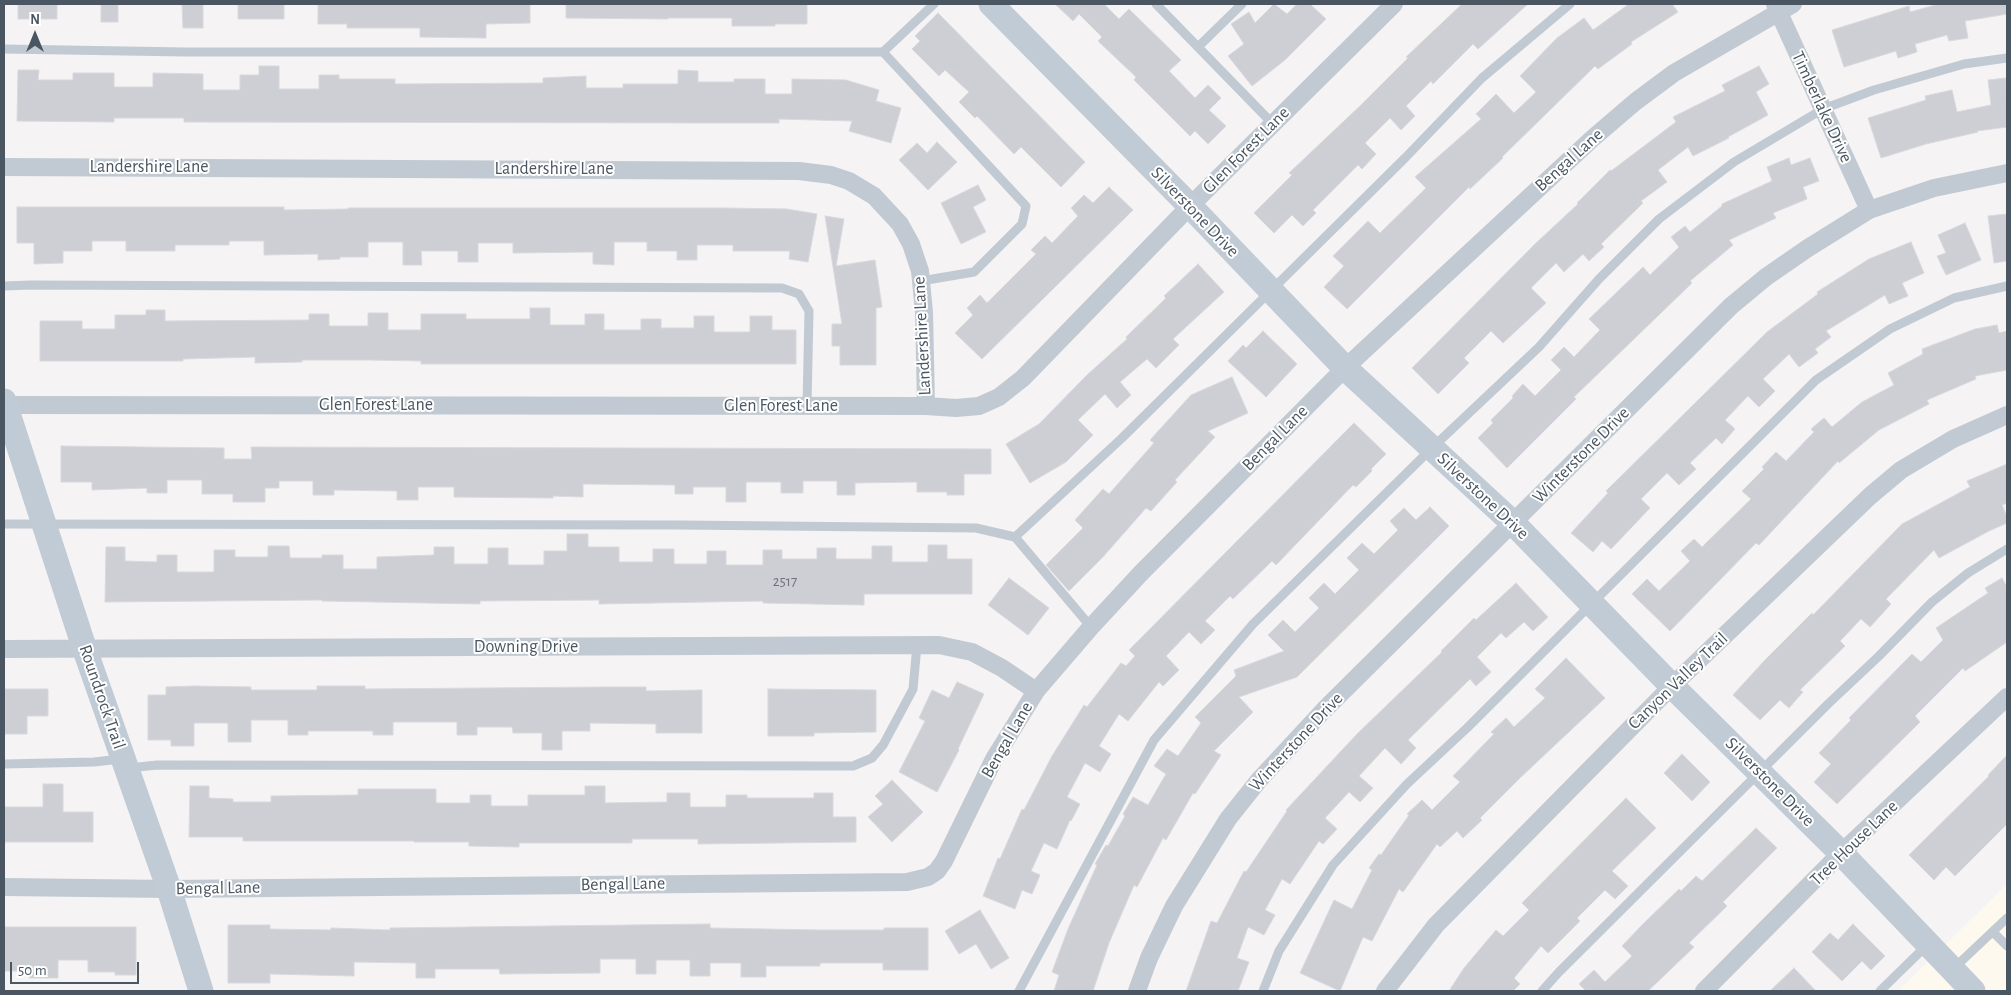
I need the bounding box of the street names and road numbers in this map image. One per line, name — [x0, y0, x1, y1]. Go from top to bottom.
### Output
street label: Timberlake Drive — [1787, 48, 1857, 166]
street label: Glen Forest Lane — [1198, 102, 1294, 198]
street label: Bengal Lane — [1530, 124, 1608, 196]
street label: Landershire Lane — [90, 156, 208, 178]
street label: Landershire Lane — [495, 158, 613, 180]
street label: Silverstone Drive — [1146, 162, 1244, 262]
street label: Landershire Lane — [908, 276, 936, 396]
street label: Glen Forest Lane — [319, 394, 433, 416]
street label: Glen Forest Lane — [724, 395, 838, 417]
street label: Bengal Lane — [1237, 400, 1313, 476]
street label: Winterstone Drive — [1528, 402, 1634, 508]
street label: Silverstone Drive — [1433, 448, 1533, 544]
street label: Canyon Valley Trail — [1624, 628, 1732, 734]
street label: Downing Drive — [474, 636, 578, 658]
street label: Roundrock Trail — [74, 642, 130, 752]
street label: Winterstone Drive — [1244, 688, 1348, 796]
street label: Bengal Lane — [977, 698, 1037, 782]
street label: Silverstone Drive — [1721, 733, 1819, 831]
street label: Tree House Lane — [1805, 796, 1903, 890]
street label: Bengal Lane — [581, 872, 665, 896]
street label: Bengal Lane — [176, 876, 260, 900]

